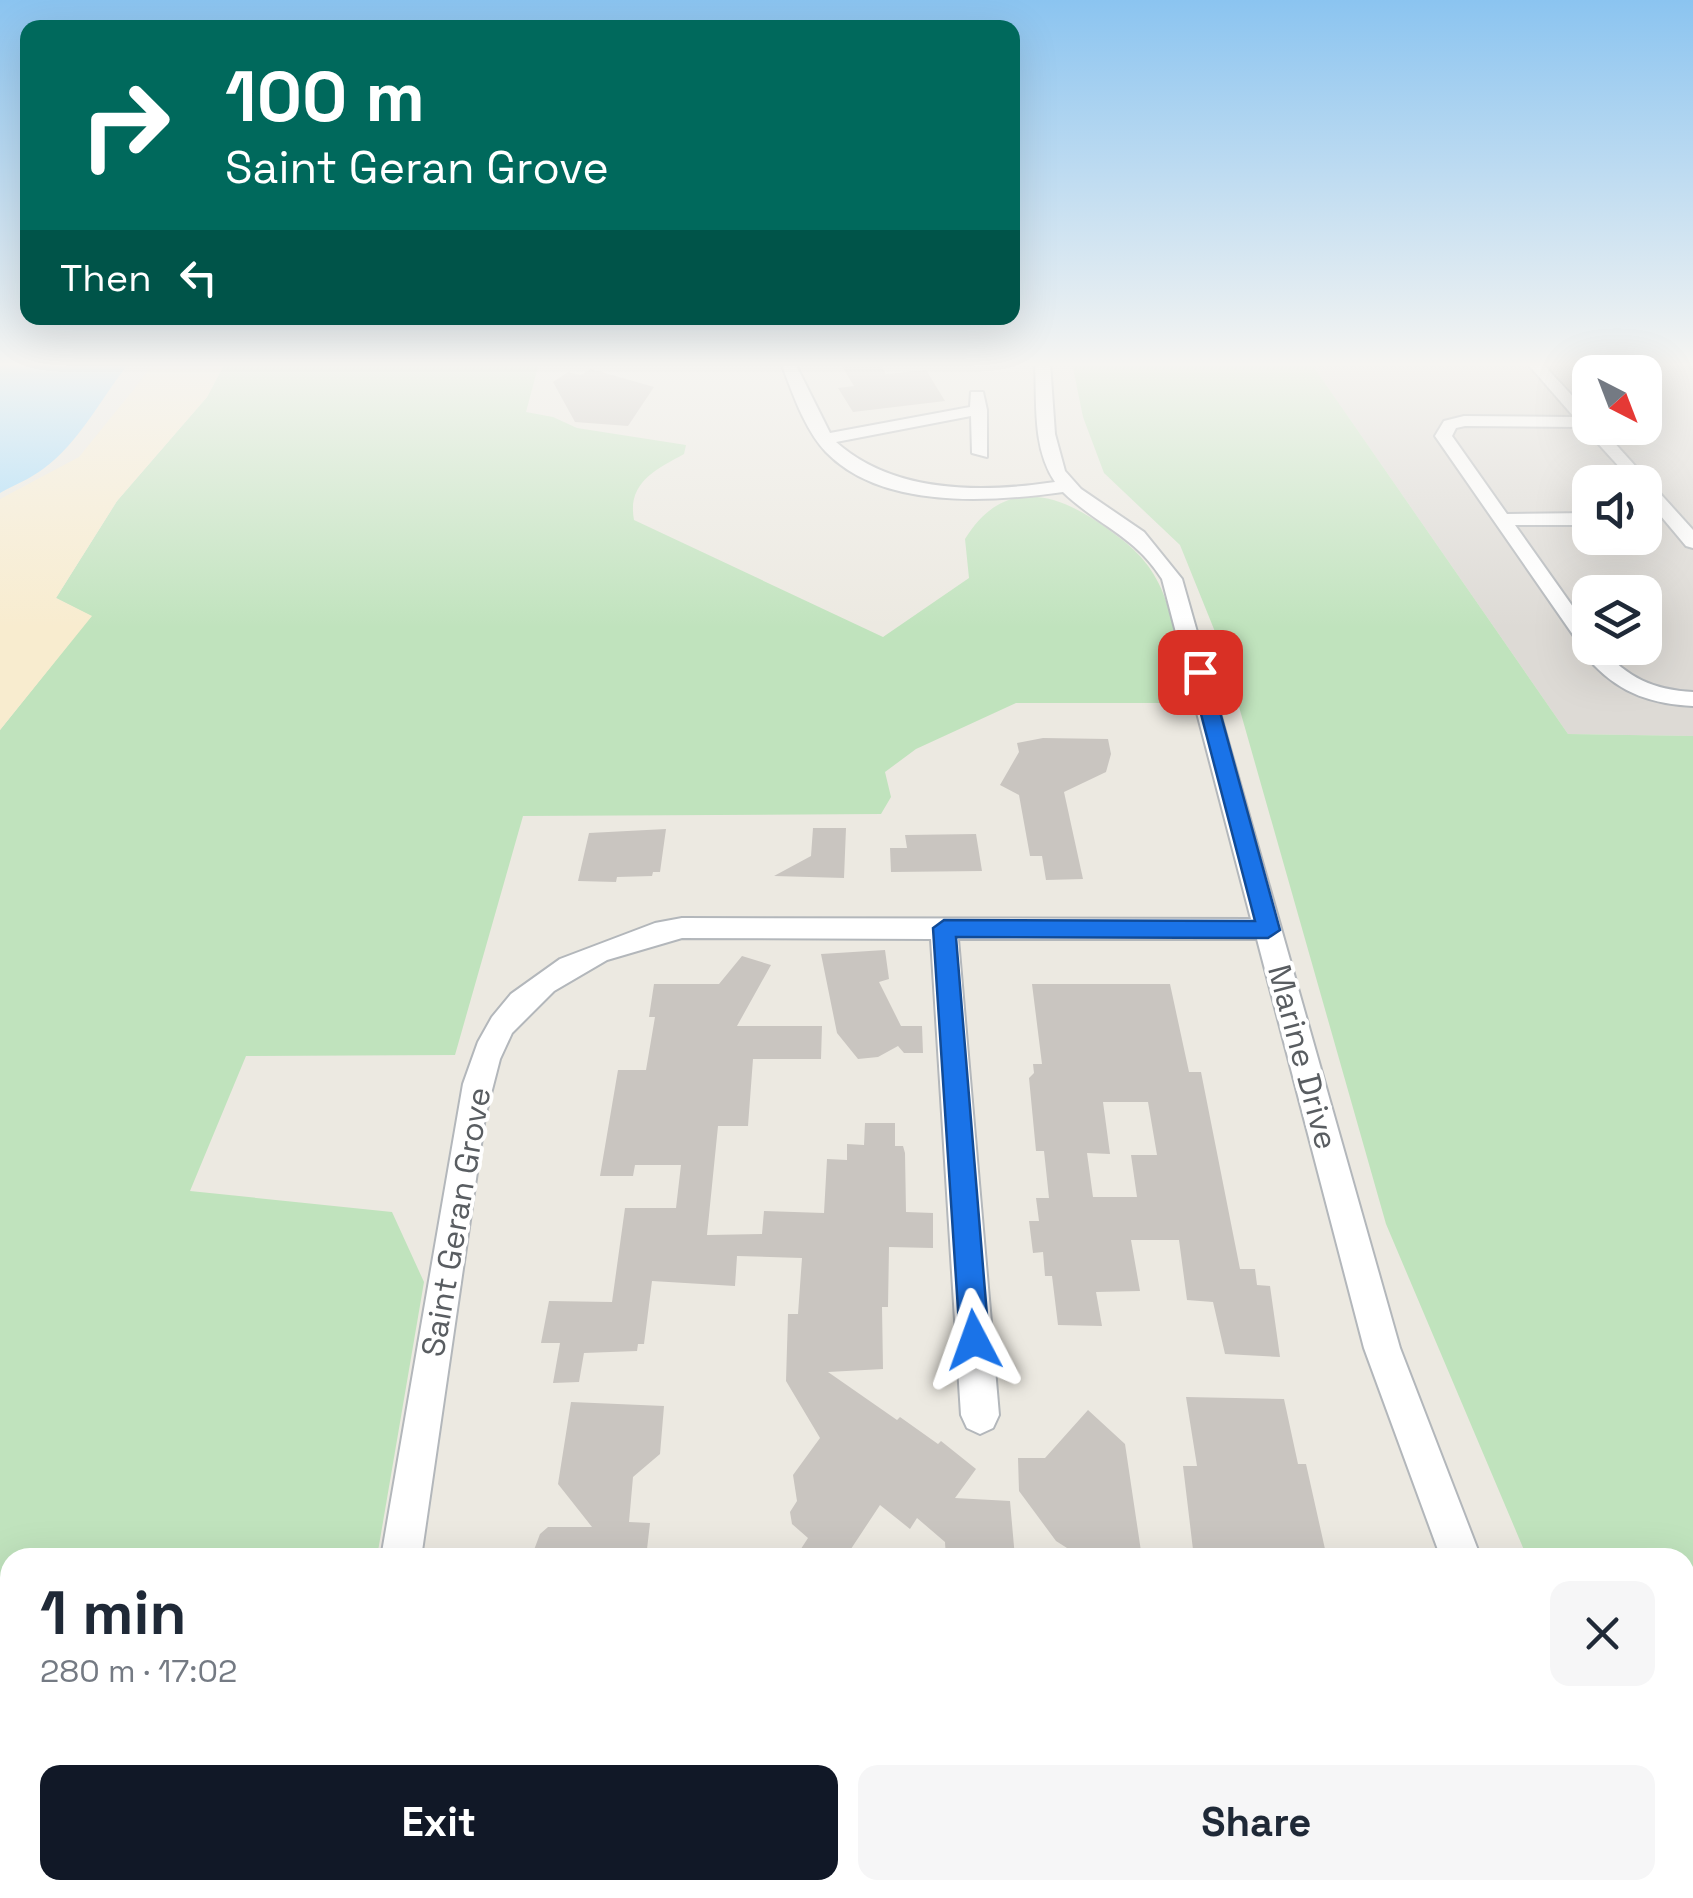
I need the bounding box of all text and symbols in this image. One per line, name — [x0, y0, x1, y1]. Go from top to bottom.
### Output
text: 100 m — [225, 52, 425, 141]
icon: right — [60, 60, 190, 190]
text: Saint Geran Grove — [225, 139, 609, 196]
icon: left — [171, 250, 226, 305]
text: Then — [60, 254, 151, 302]
north arrow — [1572, 355, 1662, 445]
map controls — [1572, 355, 1662, 665]
button: sound — [1572, 465, 1662, 555]
button: layers — [1572, 575, 1662, 665]
pin — [1158, 630, 1243, 715]
icon: arrive — [1173, 645, 1228, 700]
street label: Marine Drive — [1259, 960, 1347, 1154]
street label: Saint Geran Grove — [413, 1084, 499, 1360]
position arrow — [922, 1288, 1026, 1392]
text: 1 min — [40, 1575, 187, 1652]
button: close — [1550, 1581, 1655, 1686]
text: 280 m · 17:02 — [40, 1651, 237, 1691]
button: Exit — [40, 1765, 838, 1880]
button: Share — [858, 1765, 1655, 1880]

